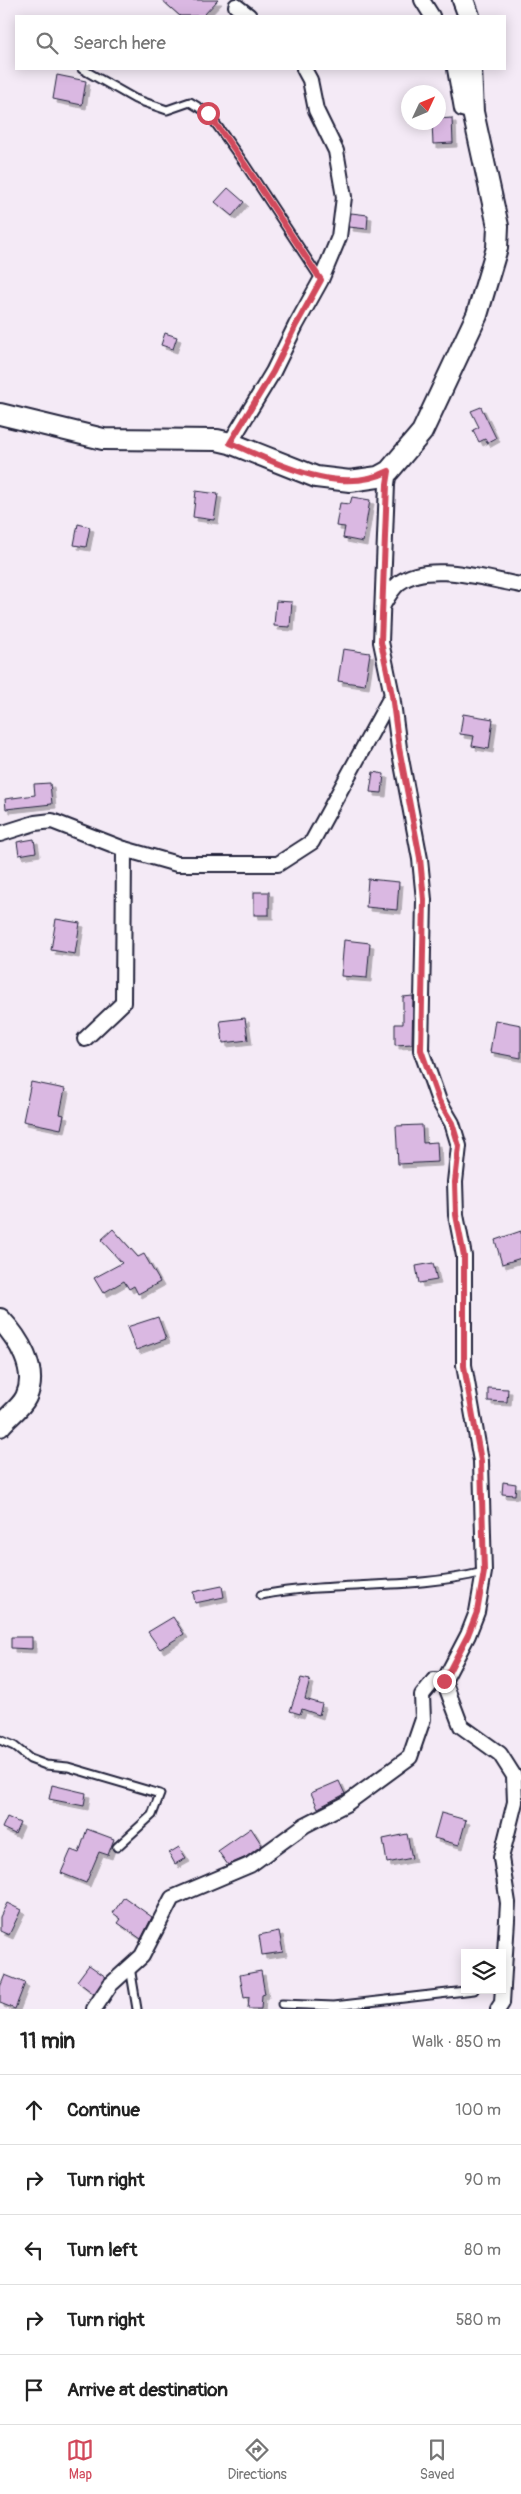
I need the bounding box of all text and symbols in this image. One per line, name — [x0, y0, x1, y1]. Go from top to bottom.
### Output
search box — [15, 15, 506, 70]
icon: search — [33, 29, 61, 57]
text: Search here — [73, 31, 166, 55]
north arrow — [401, 85, 446, 130]
route start — [197, 102, 220, 125]
route end — [433, 1670, 456, 1693]
map controls — [461, 1949, 506, 1994]
button: layers — [461, 1949, 506, 1994]
text: 11 min — [20, 2028, 75, 2055]
text: Walk · 850 m — [412, 2032, 501, 2052]
icon: ahead — [20, 2096, 48, 2124]
text: Continue — [67, 2098, 140, 2122]
text: 100 m — [455, 2100, 501, 2120]
icon: right — [20, 2166, 48, 2194]
text: Turn right — [67, 2168, 145, 2192]
text: 90 m — [464, 2170, 501, 2190]
icon: left — [20, 2236, 48, 2264]
text: Turn left — [67, 2238, 137, 2262]
text: 80 m — [464, 2240, 501, 2260]
icon: right — [20, 2306, 48, 2334]
text: Turn right — [67, 2308, 145, 2332]
text: 580 m — [456, 2310, 501, 2330]
icon: arrive — [20, 2376, 48, 2404]
text: Arrive at destination — [67, 2378, 228, 2402]
tab: Map — [66, 2436, 94, 2483]
tab: Directions — [227, 2436, 287, 2483]
tab: Saved — [420, 2436, 455, 2483]

